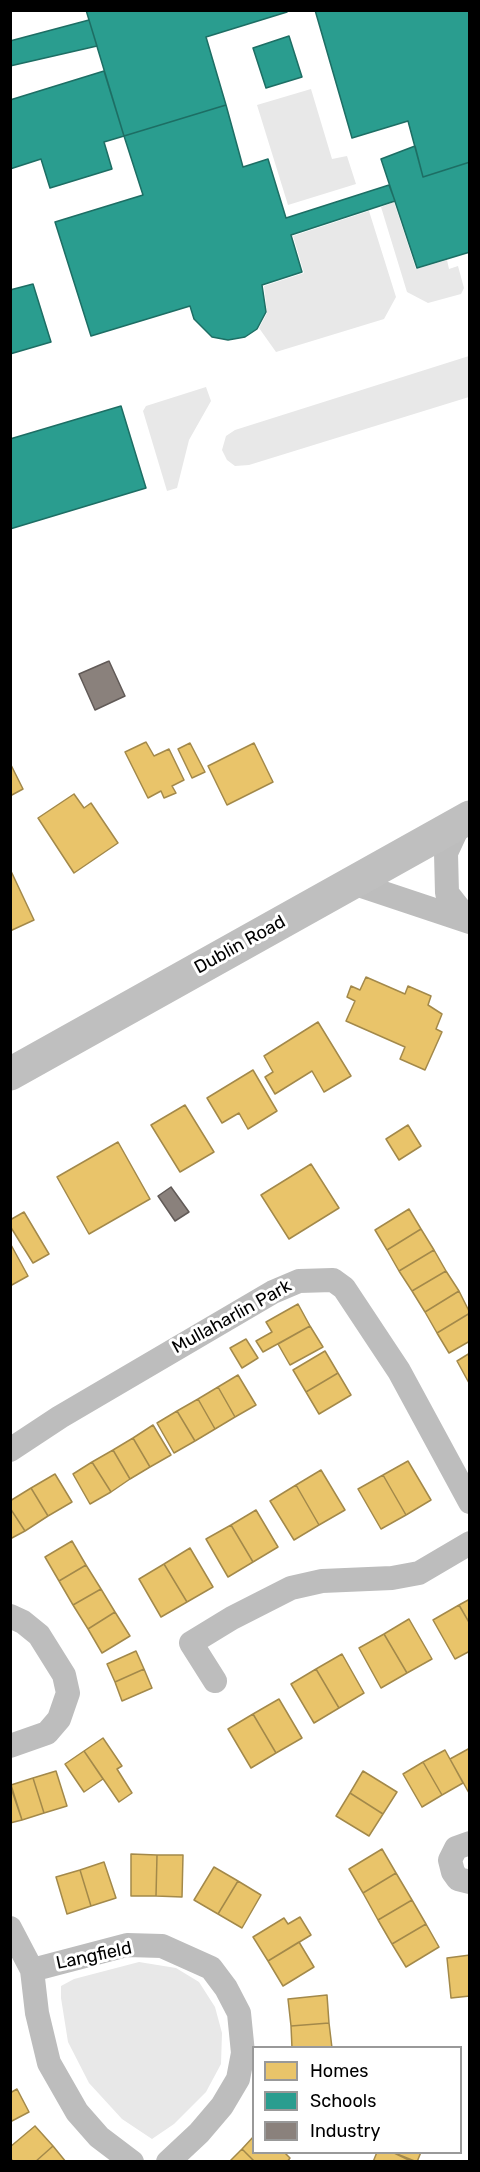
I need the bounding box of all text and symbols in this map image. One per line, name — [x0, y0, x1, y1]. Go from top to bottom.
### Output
street label: Dublin Road — [191, 911, 289, 979]
street label: Mullaharlin Park — [169, 1275, 295, 1359]
street label: Langfield — [54, 1937, 134, 1975]
legend — [252, 2046, 462, 2154]
text: Homes — [310, 2060, 368, 2082]
text: Schools — [310, 2090, 376, 2112]
text: Industry — [310, 2120, 380, 2142]

